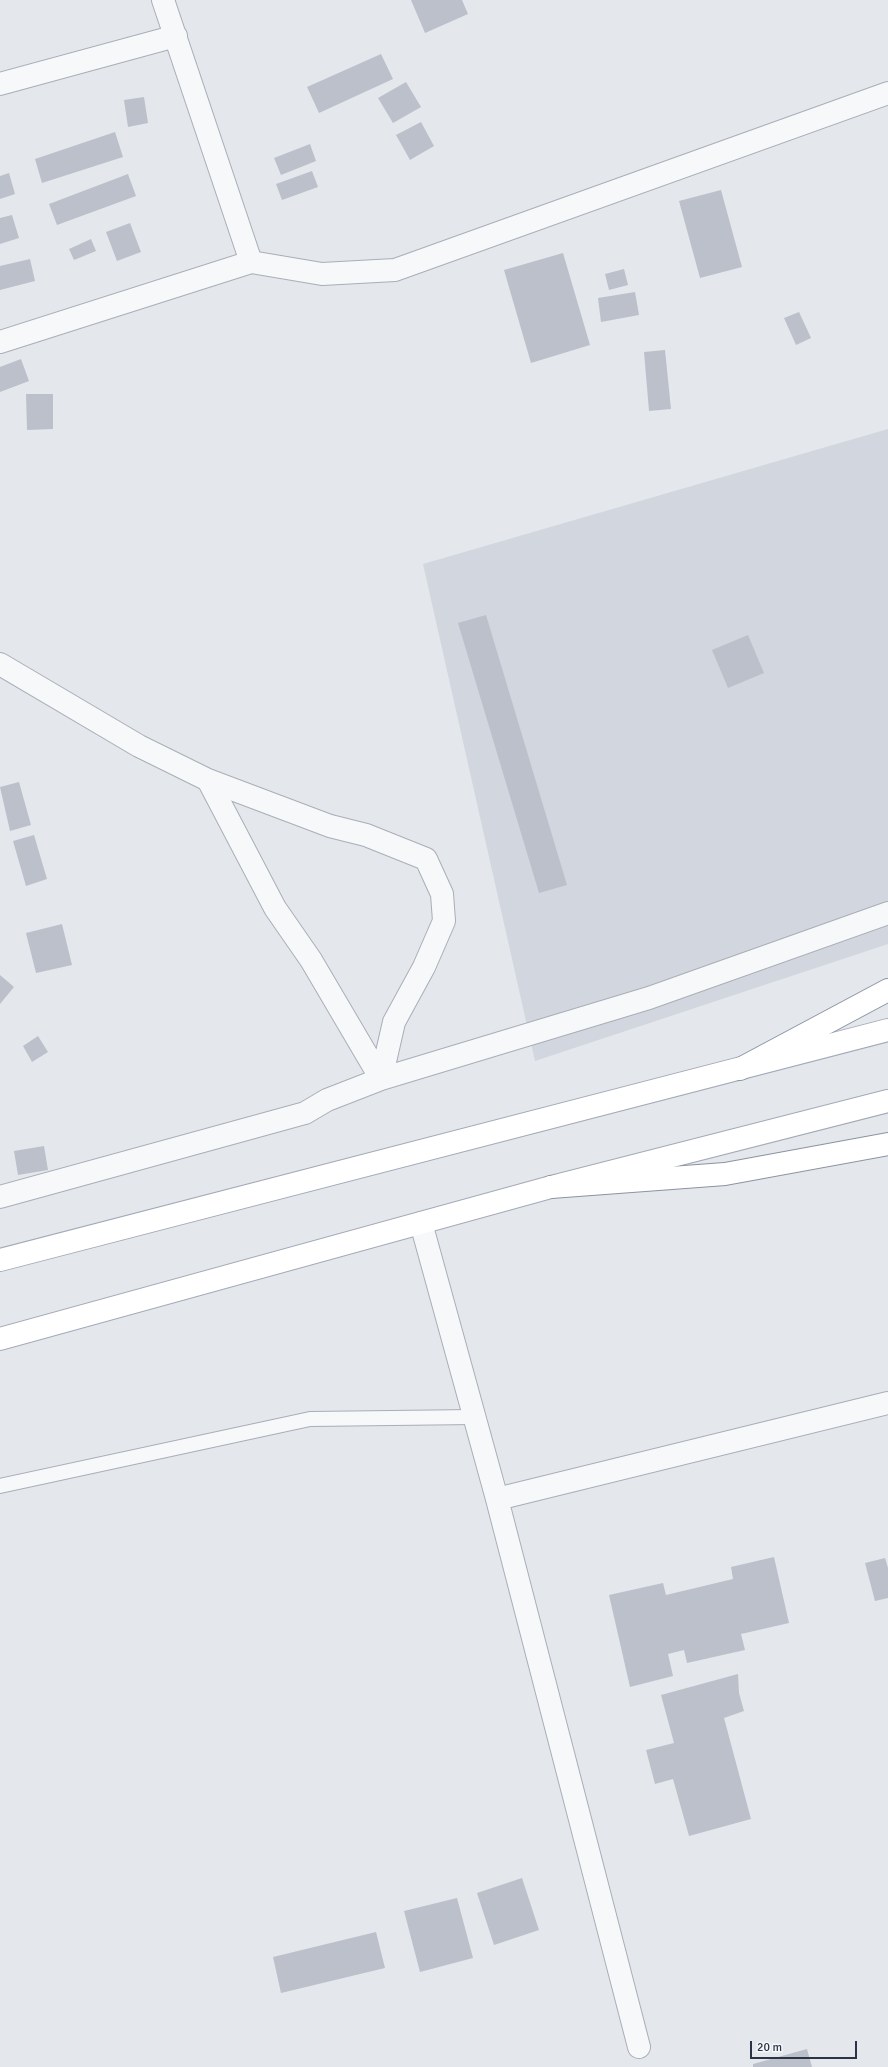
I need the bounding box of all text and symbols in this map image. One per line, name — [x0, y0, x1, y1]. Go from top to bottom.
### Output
scale bar — [752, 2033, 859, 2059]
text: 20 m — [757, 2040, 782, 2055]

